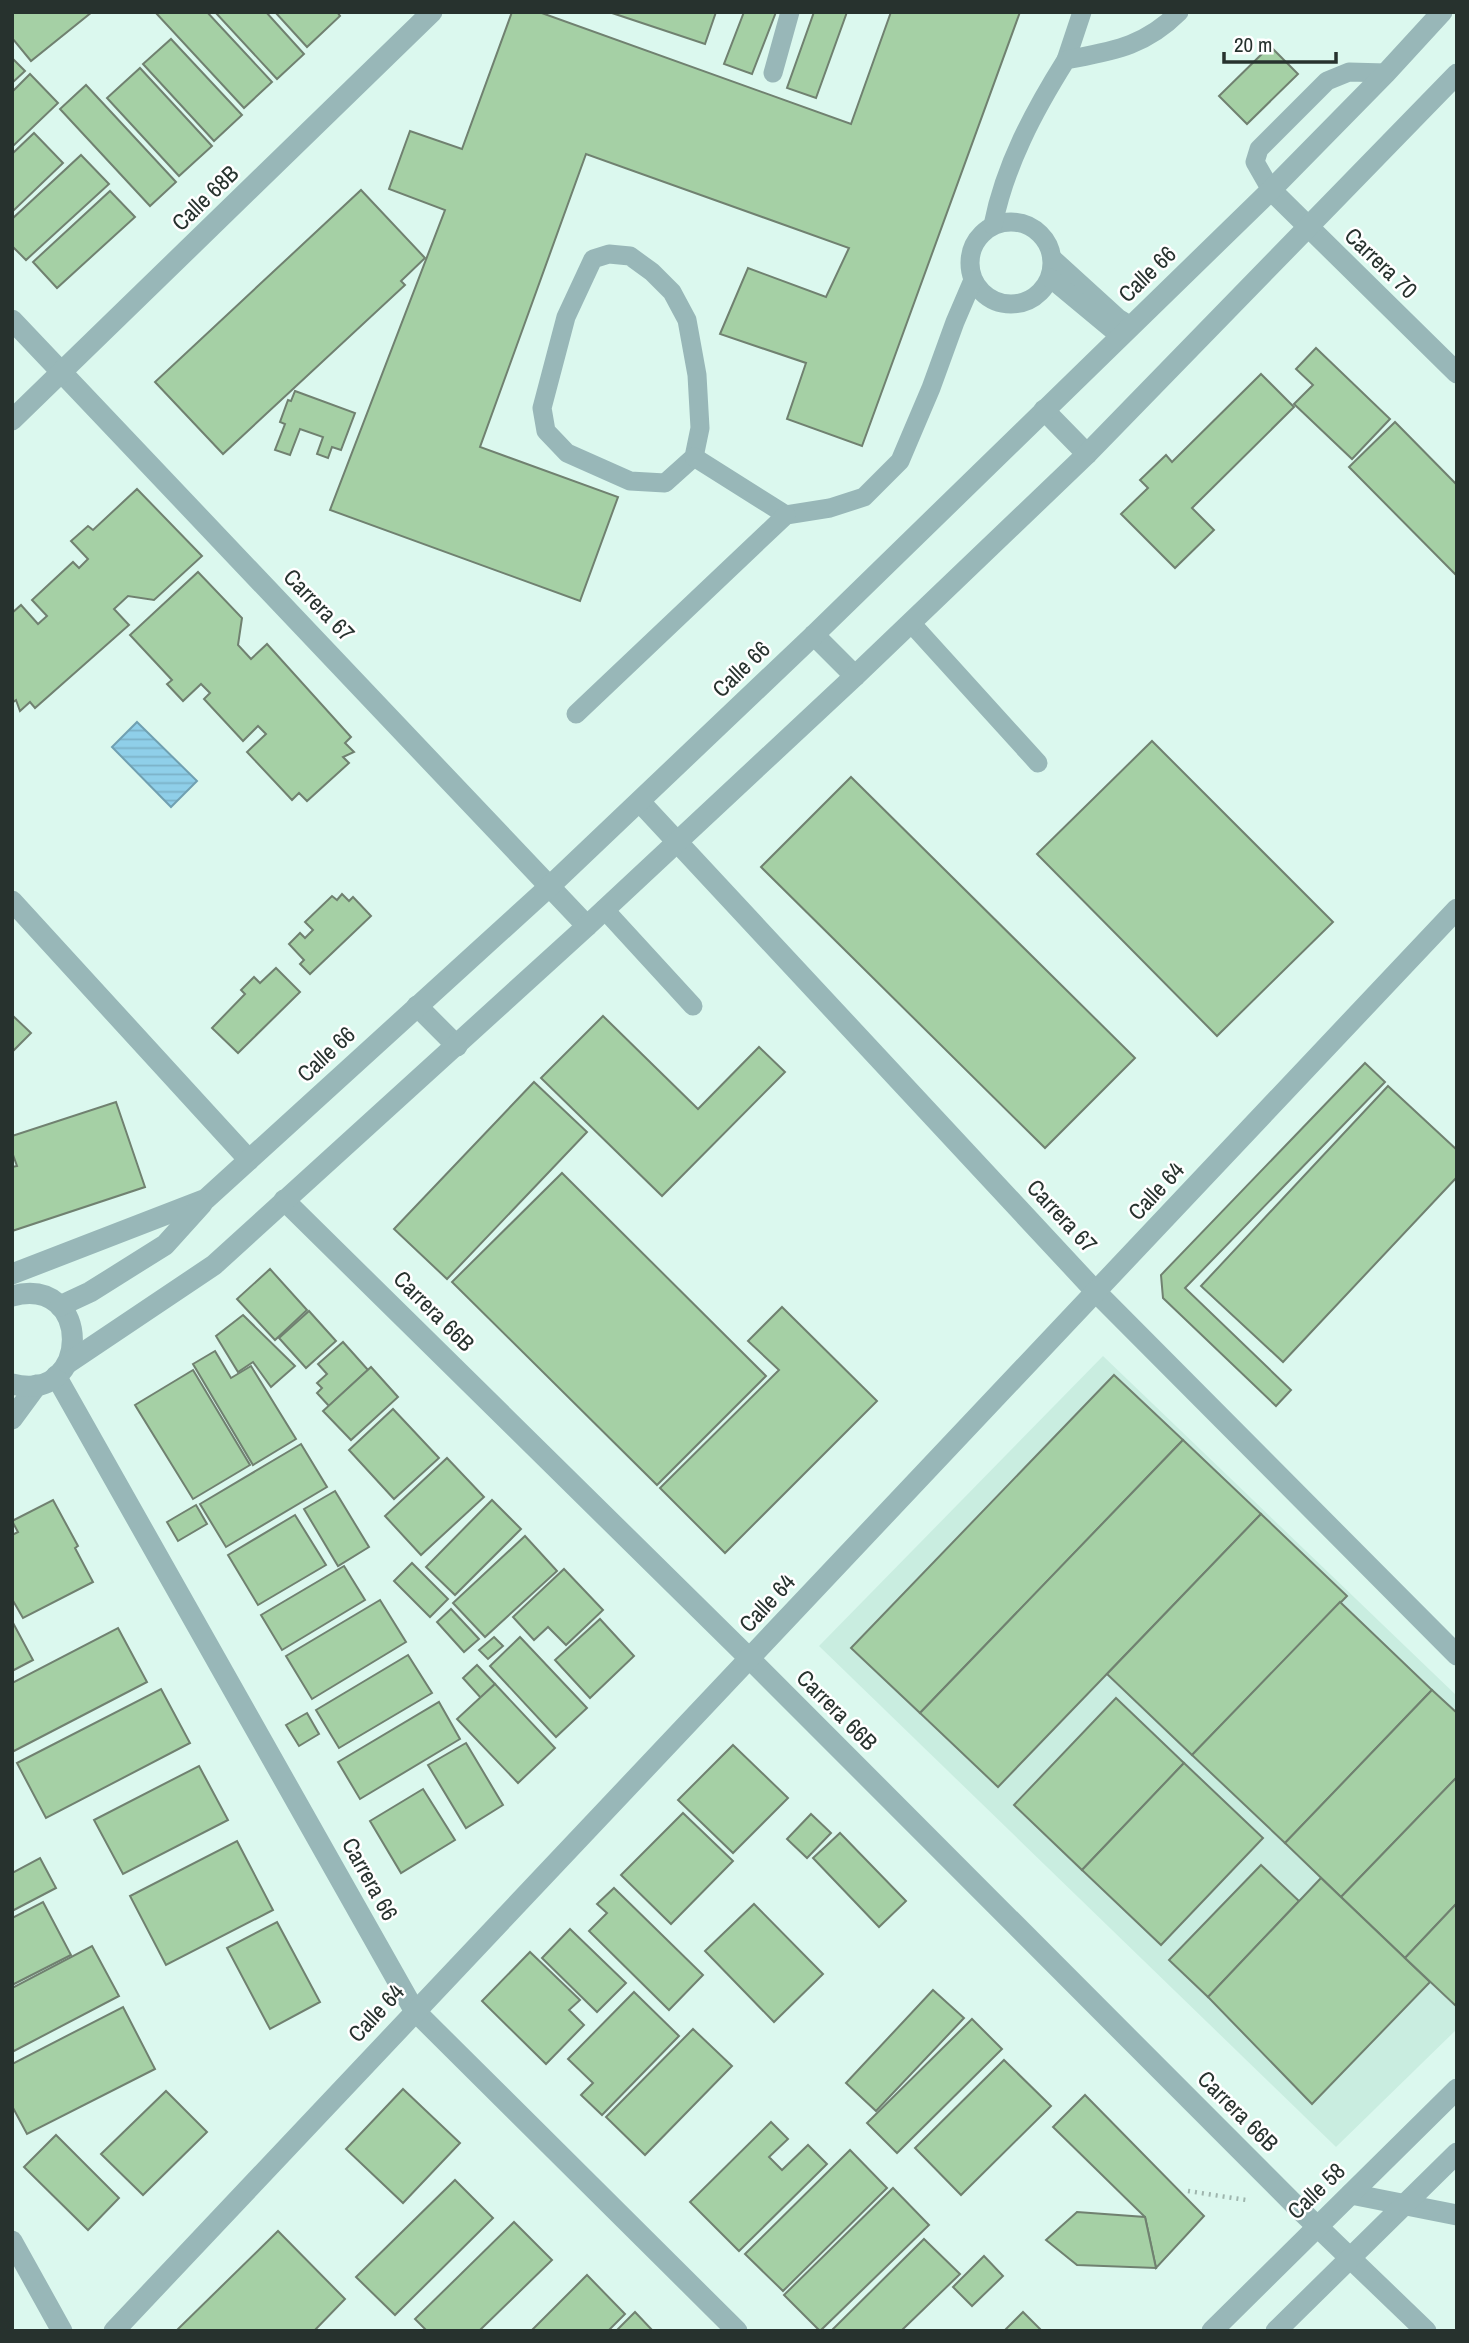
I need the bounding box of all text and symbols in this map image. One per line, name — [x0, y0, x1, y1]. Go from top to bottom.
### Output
scale bar — [1224, 21, 1336, 65]
text: 20 m — [1234, 30, 1272, 59]
street label: Calle 68B — [164, 158, 245, 237]
street label: Carrera 70 — [1338, 220, 1425, 305]
street label: Calle 66 — [1111, 238, 1182, 309]
street label: Carrera 67 — [277, 561, 362, 648]
street label: Calle 66 — [705, 633, 776, 704]
street label: Calle 66 — [290, 1019, 362, 1089]
street label: Calle 64 — [1121, 1154, 1191, 1227]
street label: Carrera 67 — [1020, 1172, 1104, 1259]
street label: Carrera 66B — [387, 1263, 482, 1358]
street label: Calle 64 — [732, 1566, 802, 1639]
street label: Carrera 66B — [790, 1662, 885, 1757]
street label: Carrera 66 — [335, 1832, 406, 1926]
street label: Calle 64 — [341, 1976, 411, 2049]
street label: Carrera 66B — [1191, 2063, 1286, 2158]
street label: Calle 58 — [1280, 2155, 1351, 2226]

